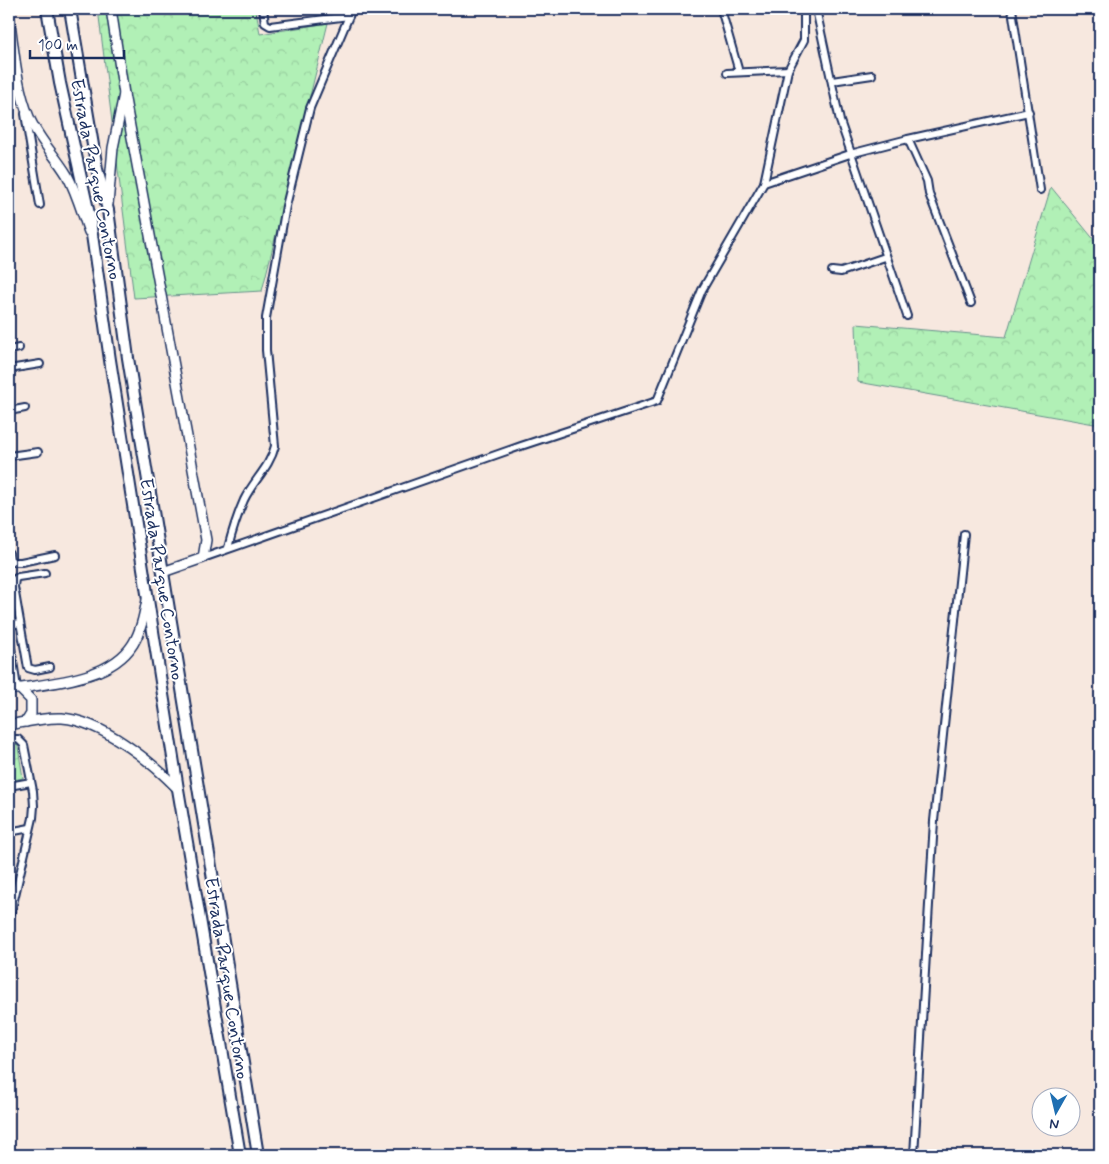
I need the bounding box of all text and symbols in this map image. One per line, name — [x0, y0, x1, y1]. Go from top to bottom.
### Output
scale bar — [30, 28, 124, 60]
text: 100 m — [38, 36, 78, 56]
street label: Estrada Parque Contorno — [64, 77, 127, 282]
street label: Estrada Parque Contorno — [133, 476, 190, 682]
street label: Estrada Parque Contorno — [198, 875, 255, 1081]
north arrow — [1032, 1086, 1082, 1136]
text: N — [1048, 1114, 1060, 1133]

